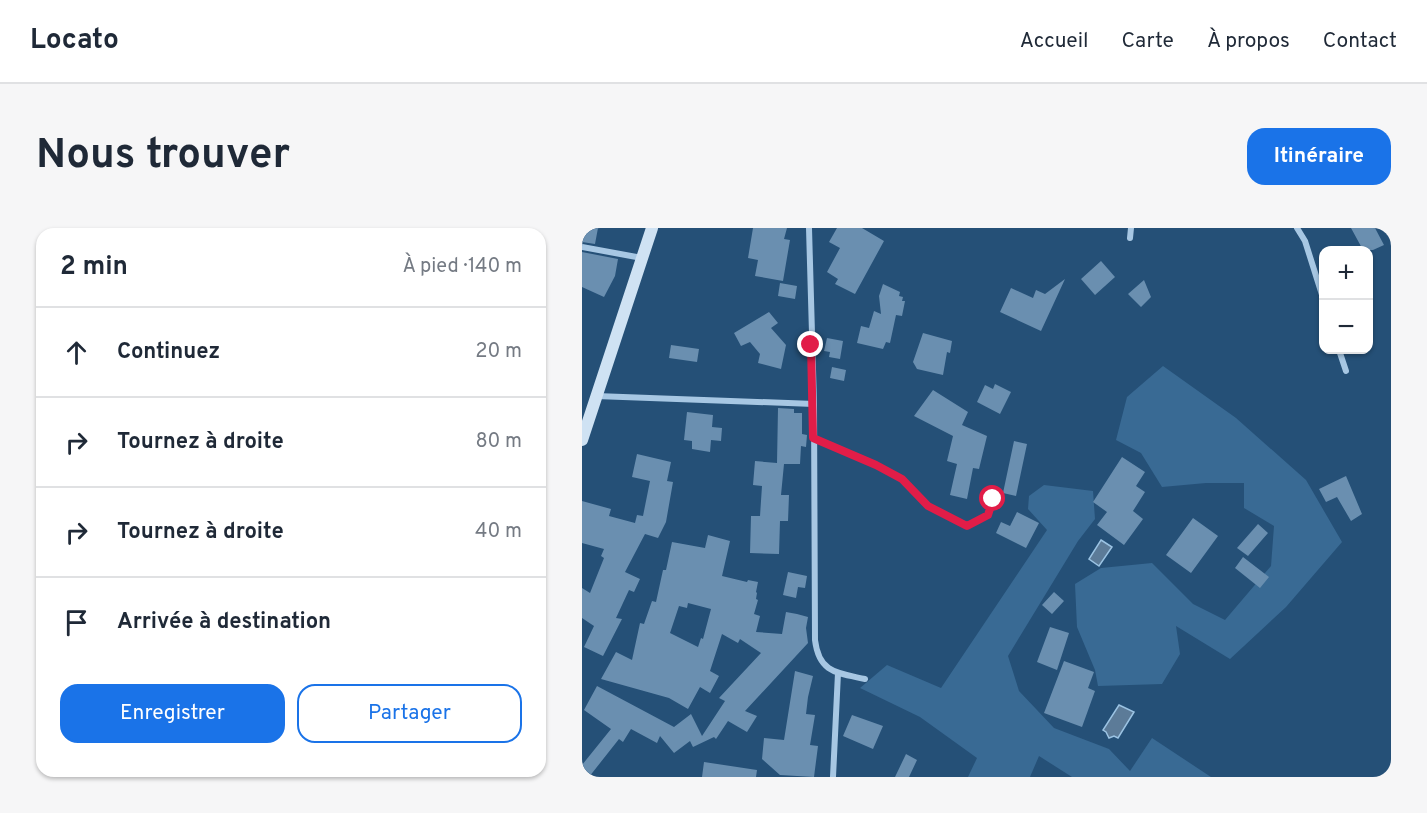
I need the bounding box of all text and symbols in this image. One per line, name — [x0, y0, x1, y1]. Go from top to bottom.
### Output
text: Locato — [30, 23, 119, 59]
text: Accueil — [1020, 28, 1089, 55]
text: Carte — [1122, 28, 1174, 55]
text: À propos — [1207, 28, 1290, 55]
text: Contact — [1323, 28, 1397, 55]
button: Itinéraire — [1247, 128, 1391, 185]
text: Nous trouver — [36, 130, 290, 183]
map controls — [1319, 246, 1373, 354]
button: + — [1319, 246, 1373, 300]
text: 2 min — [60, 251, 128, 284]
text: À pied · 140 m — [402, 254, 522, 280]
button: − — [1319, 300, 1373, 354]
route end — [797, 331, 823, 357]
icon: ahead — [60, 336, 93, 369]
text: Continuez — [117, 339, 220, 366]
text: 20 m — [475, 339, 522, 365]
icon: right — [60, 426, 93, 459]
text: Tournez à droite — [117, 429, 284, 456]
text: 80 m — [476, 429, 522, 455]
route start — [979, 485, 1005, 511]
icon: right — [60, 516, 93, 549]
text: Tournez à droite — [117, 519, 284, 546]
text: 40 m — [475, 519, 522, 545]
icon: arrive — [60, 606, 93, 639]
text: Arrivée à destination — [117, 609, 331, 636]
button: Enregistrer — [60, 684, 285, 743]
button: Partager — [297, 684, 522, 743]

